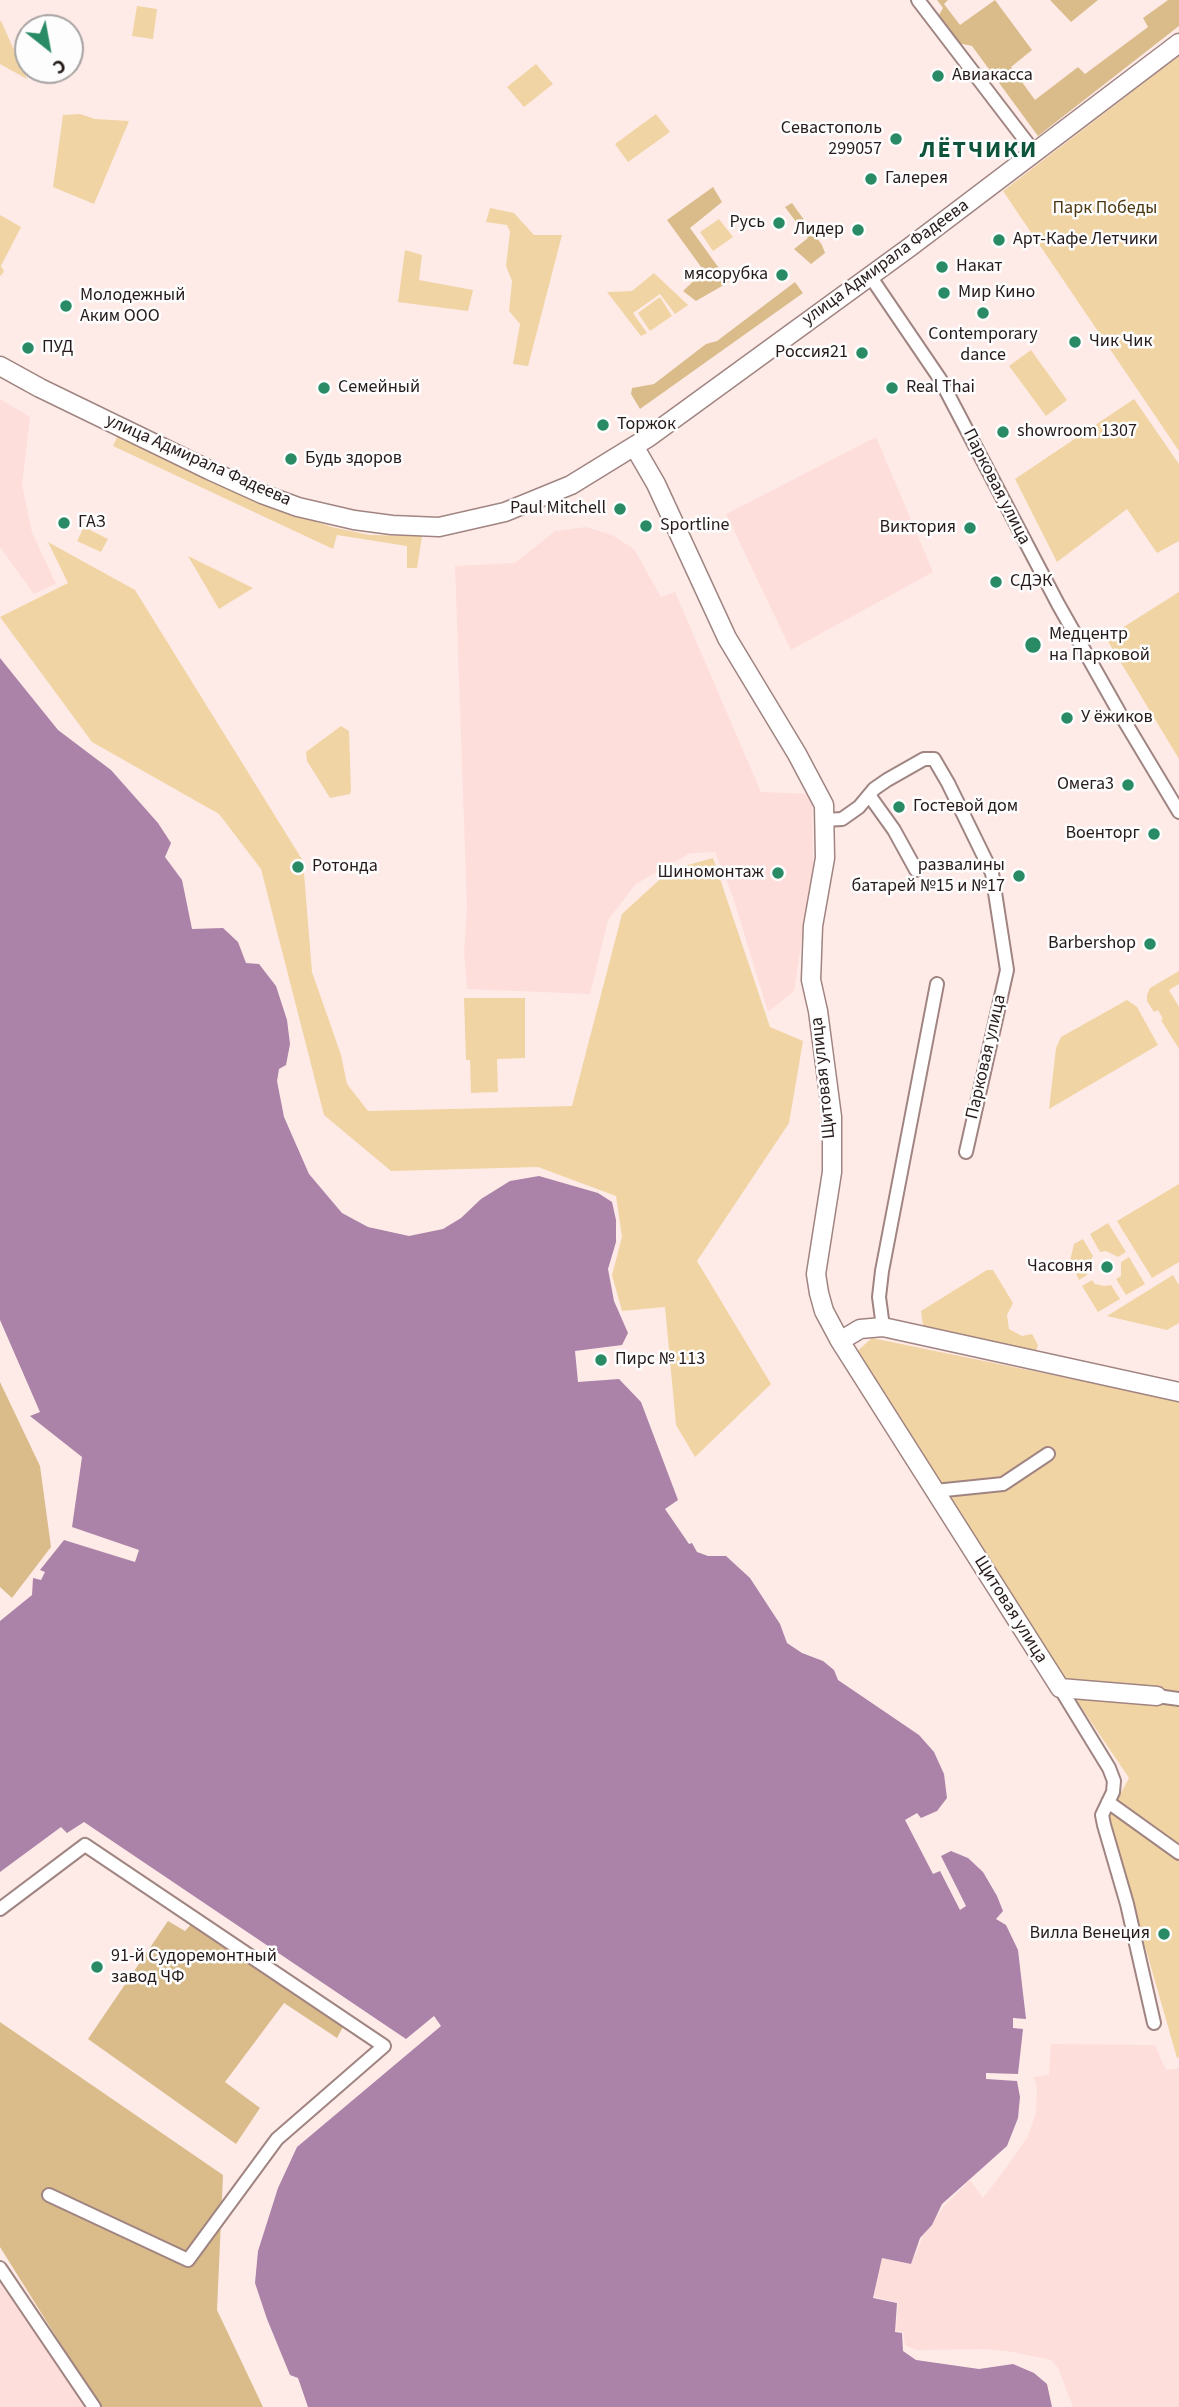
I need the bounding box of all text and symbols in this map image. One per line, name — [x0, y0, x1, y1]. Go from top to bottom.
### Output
north arrow — [14, 14, 84, 84]
text: С — [47, 51, 71, 80]
place label: Авиакасса — [952, 65, 1033, 87]
marker: Авиакасса — [930, 68, 946, 84]
place label: Севастополь 299057 — [781, 118, 882, 160]
marker: Севастополь 299057 — [888, 131, 904, 147]
district label: ЛЁТЧИКИ — [921, 138, 1037, 166]
place label: Галерея — [885, 168, 948, 190]
marker: Галерея — [863, 171, 879, 187]
street label: улица Адмирала Фадеева — [798, 195, 974, 331]
park label: Парк Победы — [1053, 198, 1157, 220]
place label: Русь — [729, 212, 765, 234]
marker: Русь — [771, 215, 787, 231]
place label: Лидер — [794, 219, 844, 241]
marker: Лидер — [850, 222, 866, 238]
place label: Арт-Кафе Летчики — [1013, 229, 1158, 251]
marker: Арт-Кафе Летчики — [991, 232, 1007, 248]
place label: Накат — [956, 256, 1003, 278]
marker: Накат — [934, 259, 950, 275]
place label: мясорубка — [684, 264, 768, 286]
marker: мясорубка — [774, 267, 790, 283]
place label: Мир Кино — [958, 282, 1035, 304]
place label: Молодежный Аким ООО — [80, 285, 185, 328]
marker: Мир Кино — [936, 285, 952, 301]
marker: Молодежный Аким ООО — [58, 298, 74, 314]
marker: Contemporary dance — [975, 305, 991, 321]
place label: Contemporary dance — [928, 324, 1038, 366]
place label: Чик Чик — [1089, 331, 1152, 353]
marker: Чик Чик — [1067, 334, 1083, 350]
place label: ПУД — [42, 337, 73, 359]
marker: ПУД — [20, 340, 36, 356]
place label: Россия21 — [775, 342, 848, 364]
marker: Россия21 — [854, 345, 870, 361]
place label: Семейный — [338, 377, 420, 399]
place label: Real Thai — [906, 377, 975, 399]
marker: Семейный — [316, 380, 332, 396]
marker: Real Thai — [884, 380, 900, 396]
street label: улица Адмирала Фадеева — [102, 410, 294, 512]
place label: Торжок — [617, 414, 676, 436]
marker: Торжок — [595, 417, 611, 433]
place label: showroom 1307 — [1017, 421, 1137, 443]
marker: showroom 1307 — [995, 424, 1011, 440]
street label: Парковая улица — [957, 425, 1035, 549]
place label: Будь здоров — [305, 448, 402, 470]
marker: Будь здоров — [283, 451, 299, 467]
place label: Paul Mitchell — [510, 498, 606, 520]
marker: Paul Mitchell — [612, 501, 628, 517]
place label: ГАЗ — [78, 512, 106, 534]
marker: ГАЗ — [56, 515, 72, 531]
place label: Sportline — [660, 515, 729, 537]
place label: Виктория — [879, 517, 956, 539]
marker: Sportline — [638, 518, 654, 534]
marker: Виктория — [962, 520, 978, 536]
place label: СДЭК — [1010, 571, 1052, 593]
marker: СДЭК — [988, 574, 1004, 590]
place label: Медцентр на Парковой — [1049, 624, 1150, 666]
marker: Медцентр на Парковой — [1023, 635, 1043, 655]
place label: У ёжиков — [1081, 707, 1153, 729]
marker: У ёжиков — [1059, 710, 1075, 726]
place label: Омега3 — [1057, 774, 1114, 796]
marker: Омега3 — [1120, 777, 1136, 793]
place label: Гостевой дом — [913, 796, 1018, 818]
marker: Гостевой дом — [891, 799, 907, 815]
place label: Военторг — [1065, 823, 1140, 845]
marker: Военторг — [1146, 826, 1162, 842]
place label: развалины батарей №15 и №17 — [852, 855, 1005, 898]
place label: Ротонда — [312, 856, 378, 878]
marker: Ротонда — [290, 859, 306, 875]
place label: Шиномонтаж — [658, 862, 764, 884]
marker: Шиномонтаж — [770, 865, 786, 881]
marker: развалины батарей №15 и №17 — [1011, 868, 1027, 884]
place label: Barbershop — [1048, 933, 1136, 955]
marker: Barbershop — [1142, 936, 1158, 952]
street label: Парковая улица — [962, 993, 1012, 1121]
street label: Щитовая улица — [807, 1016, 841, 1140]
place label: Часовня — [1027, 1256, 1093, 1278]
marker: Часовня — [1099, 1259, 1115, 1275]
place label: Пирс № 113 — [615, 1349, 705, 1371]
marker: Пирс № 113 — [593, 1352, 609, 1368]
street label: Щитовая улица — [968, 1552, 1052, 1668]
place label: Вилла Венеция — [1029, 1923, 1150, 1945]
marker: Вилла Венеция — [1156, 1926, 1172, 1942]
place label: 91-й Судоремонтный завод ЧФ — [111, 1946, 277, 1988]
marker: 91-й Судоремонтный завод ЧФ — [89, 1959, 105, 1975]

